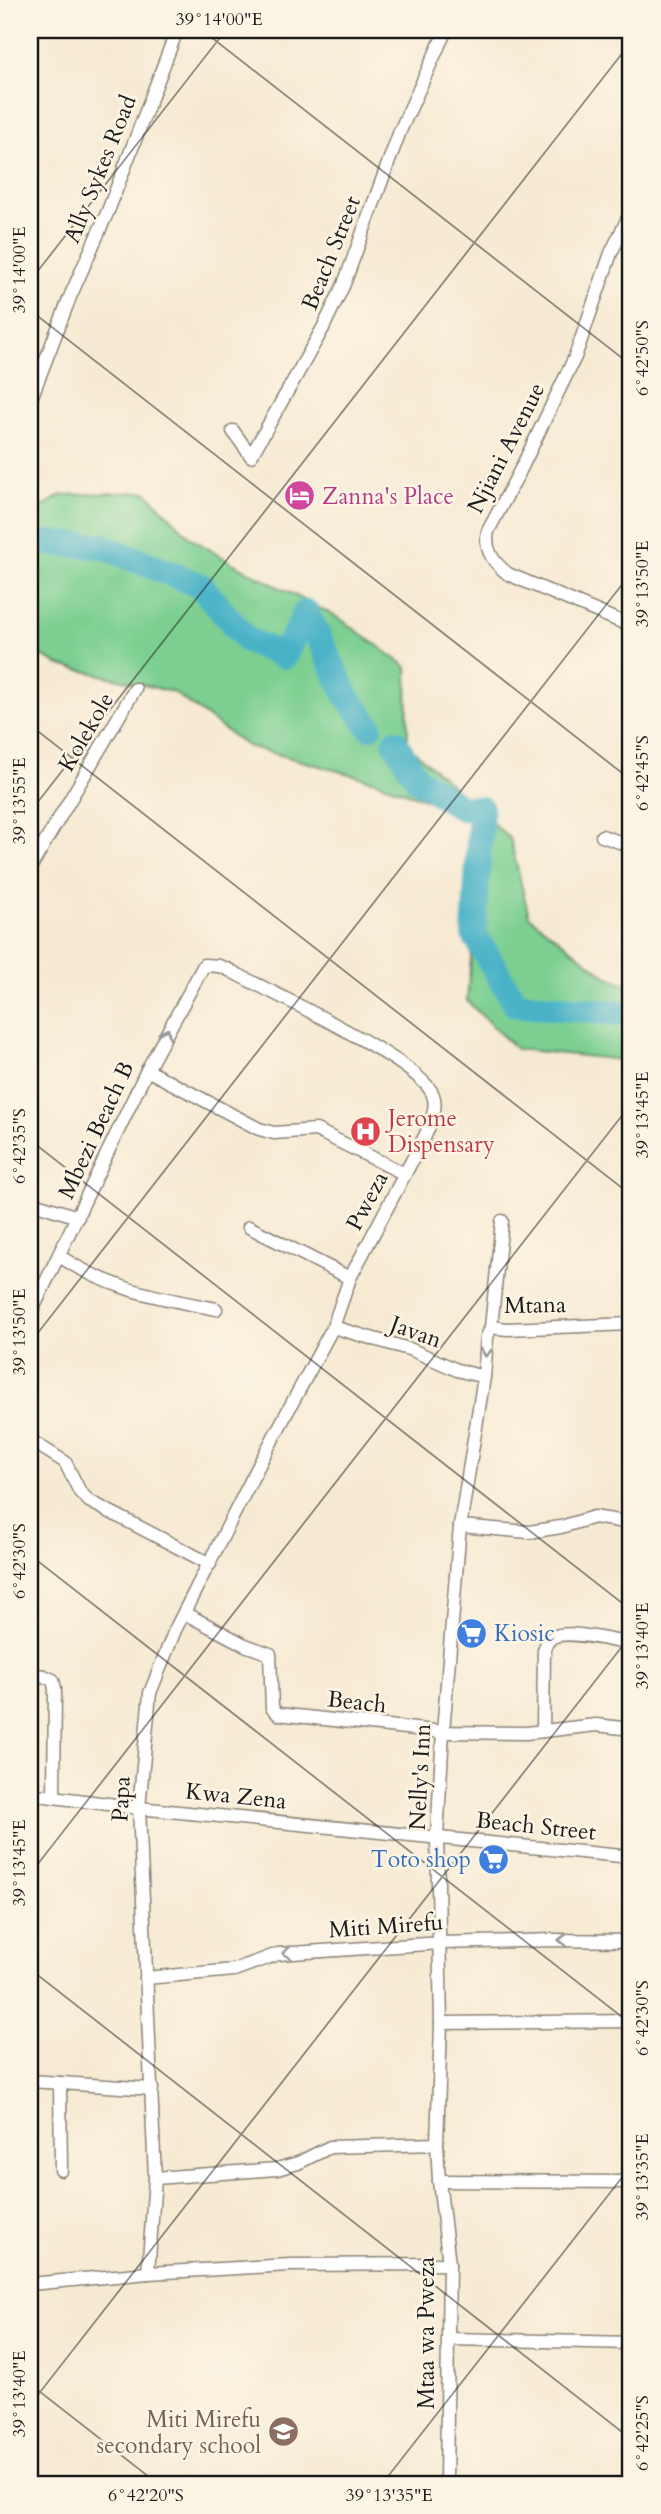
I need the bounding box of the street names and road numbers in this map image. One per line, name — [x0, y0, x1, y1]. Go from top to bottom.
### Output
street label: Ally Sykes Road — [56, 90, 144, 248]
street label: Beach Street — [294, 191, 368, 315]
street label: Njiani Avenue — [460, 377, 552, 519]
street label: Kolekole — [51, 687, 121, 777]
street label: Mbezi Beach B — [51, 1056, 141, 1204]
street label: Pweza — [339, 1166, 395, 1236]
street label: Mtana — [504, 1289, 566, 1321]
street label: Javan — [383, 1307, 446, 1356]
street label: Beach — [326, 1683, 388, 1721]
street label: Nelly's Inn — [402, 1723, 438, 1831]
street label: Papa — [104, 1775, 138, 1823]
street label: Kwa Zena — [184, 1775, 288, 1817]
street label: Beach Street — [474, 1804, 598, 1848]
street label: Miti Mirefu — [328, 1907, 444, 1945]
street label: Mtaa wa Pweza — [411, 2257, 442, 2409]

